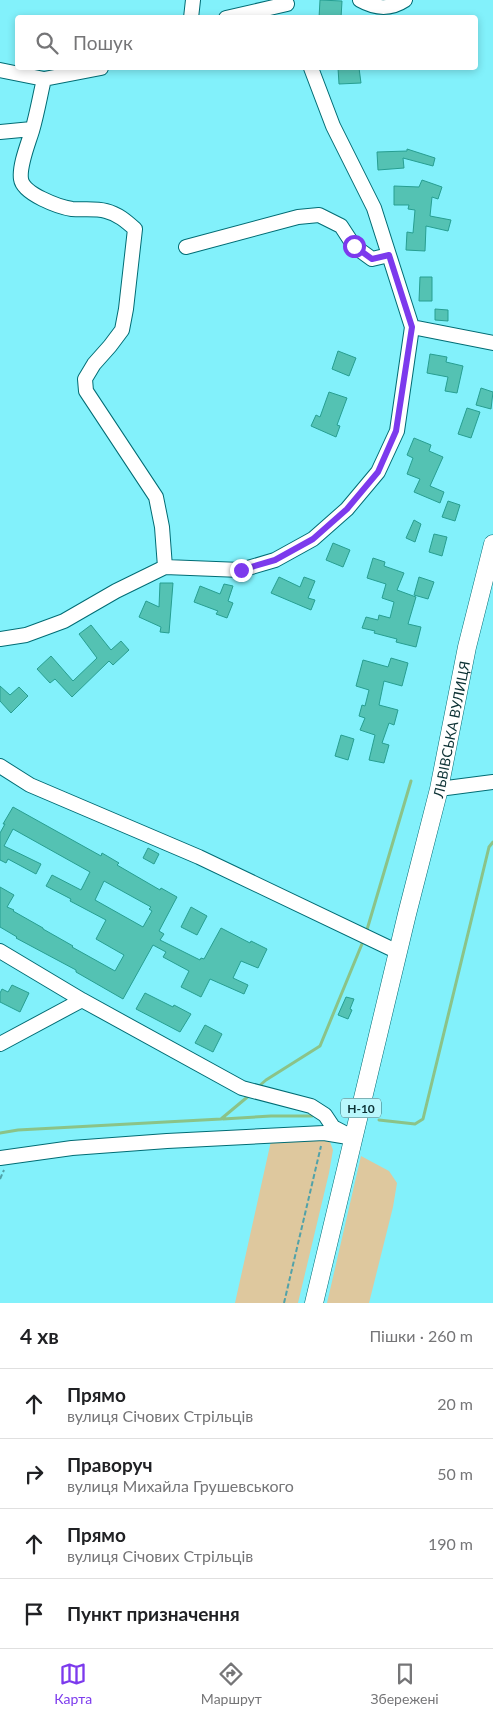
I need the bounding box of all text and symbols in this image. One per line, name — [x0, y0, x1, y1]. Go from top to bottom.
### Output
search box — [15, 15, 478, 70]
icon: search — [33, 29, 61, 57]
text: Пошук — [73, 31, 133, 54]
route start — [343, 235, 366, 258]
route end — [230, 559, 253, 582]
street label: ЛЬВІВСЬКА ВУЛИЦЯ — [428, 659, 473, 800]
road number: Н-10 — [341, 1098, 381, 1118]
text: 4 хв — [20, 1323, 59, 1348]
text: Пішки · 260 m — [369, 1326, 473, 1345]
text: Прямо — [67, 1383, 126, 1406]
icon: ahead — [20, 1390, 48, 1418]
text: 20 m — [437, 1394, 473, 1413]
text: вулиця Січових Стрільців — [67, 1406, 253, 1425]
text: Праворуч — [67, 1453, 152, 1476]
icon: right — [20, 1460, 48, 1488]
text: 50 m — [437, 1464, 473, 1483]
text: вулиця Михайла Грушевського — [67, 1476, 294, 1495]
text: Прямо — [67, 1523, 126, 1546]
icon: ahead — [20, 1530, 48, 1558]
text: 190 m — [428, 1534, 473, 1553]
text: вулиця Січових Стрільців — [67, 1546, 253, 1565]
icon: arrive — [20, 1600, 48, 1628]
text: Пункт призначення — [67, 1602, 240, 1625]
tab: Карта — [54, 1660, 92, 1707]
tab: Маршрут — [201, 1660, 262, 1707]
tab: Збережені — [371, 1660, 439, 1707]

